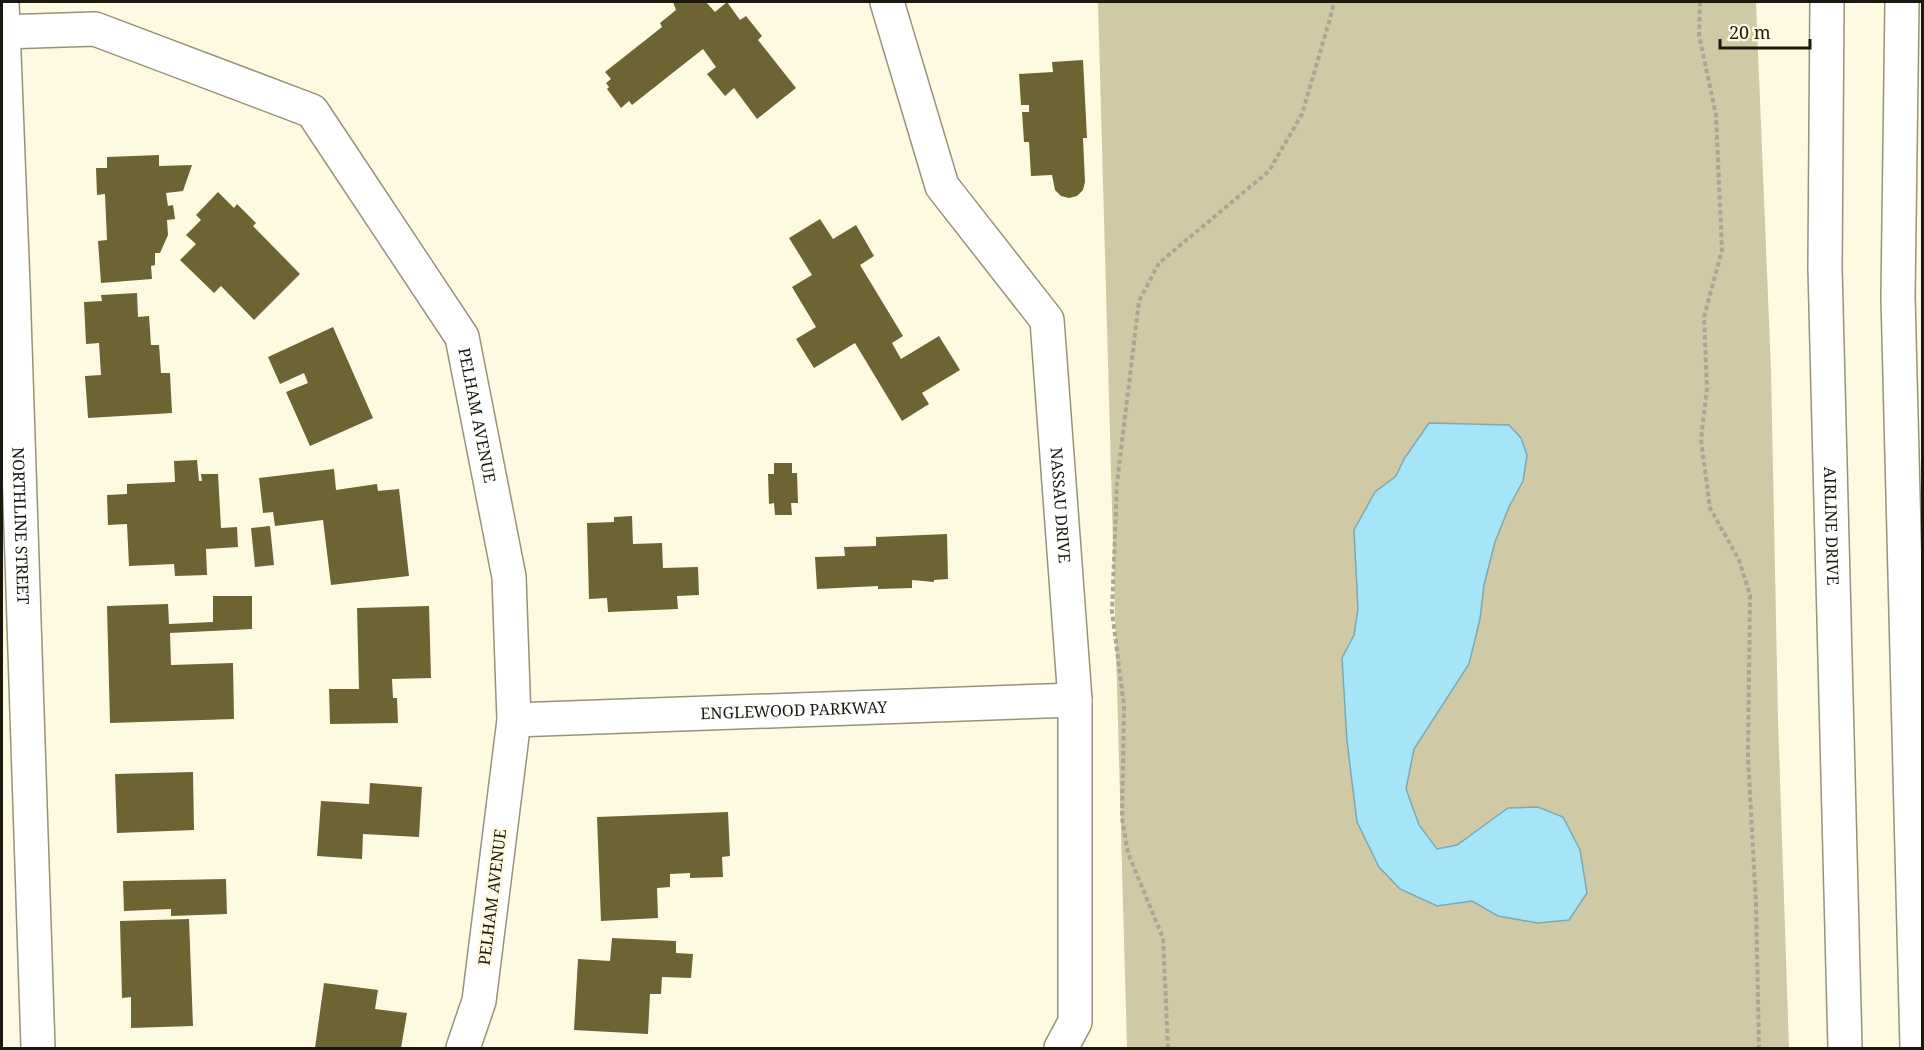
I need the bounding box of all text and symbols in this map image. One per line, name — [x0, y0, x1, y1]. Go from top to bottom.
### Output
scale bar — [1720, 12, 1810, 50]
text: 20 m — [1729, 20, 1771, 44]
street label: PELHAM AVENUE — [453, 346, 501, 485]
street label: NORTHLINE STREET — [7, 447, 34, 605]
street label: NASSAU DRIVE — [1045, 447, 1076, 564]
street label: AIRLINE DRIVE — [1819, 466, 1844, 586]
street label: ENGLEWOOD PARKWAY — [700, 696, 889, 724]
street label: PELHAM AVENUE — [473, 828, 511, 966]

